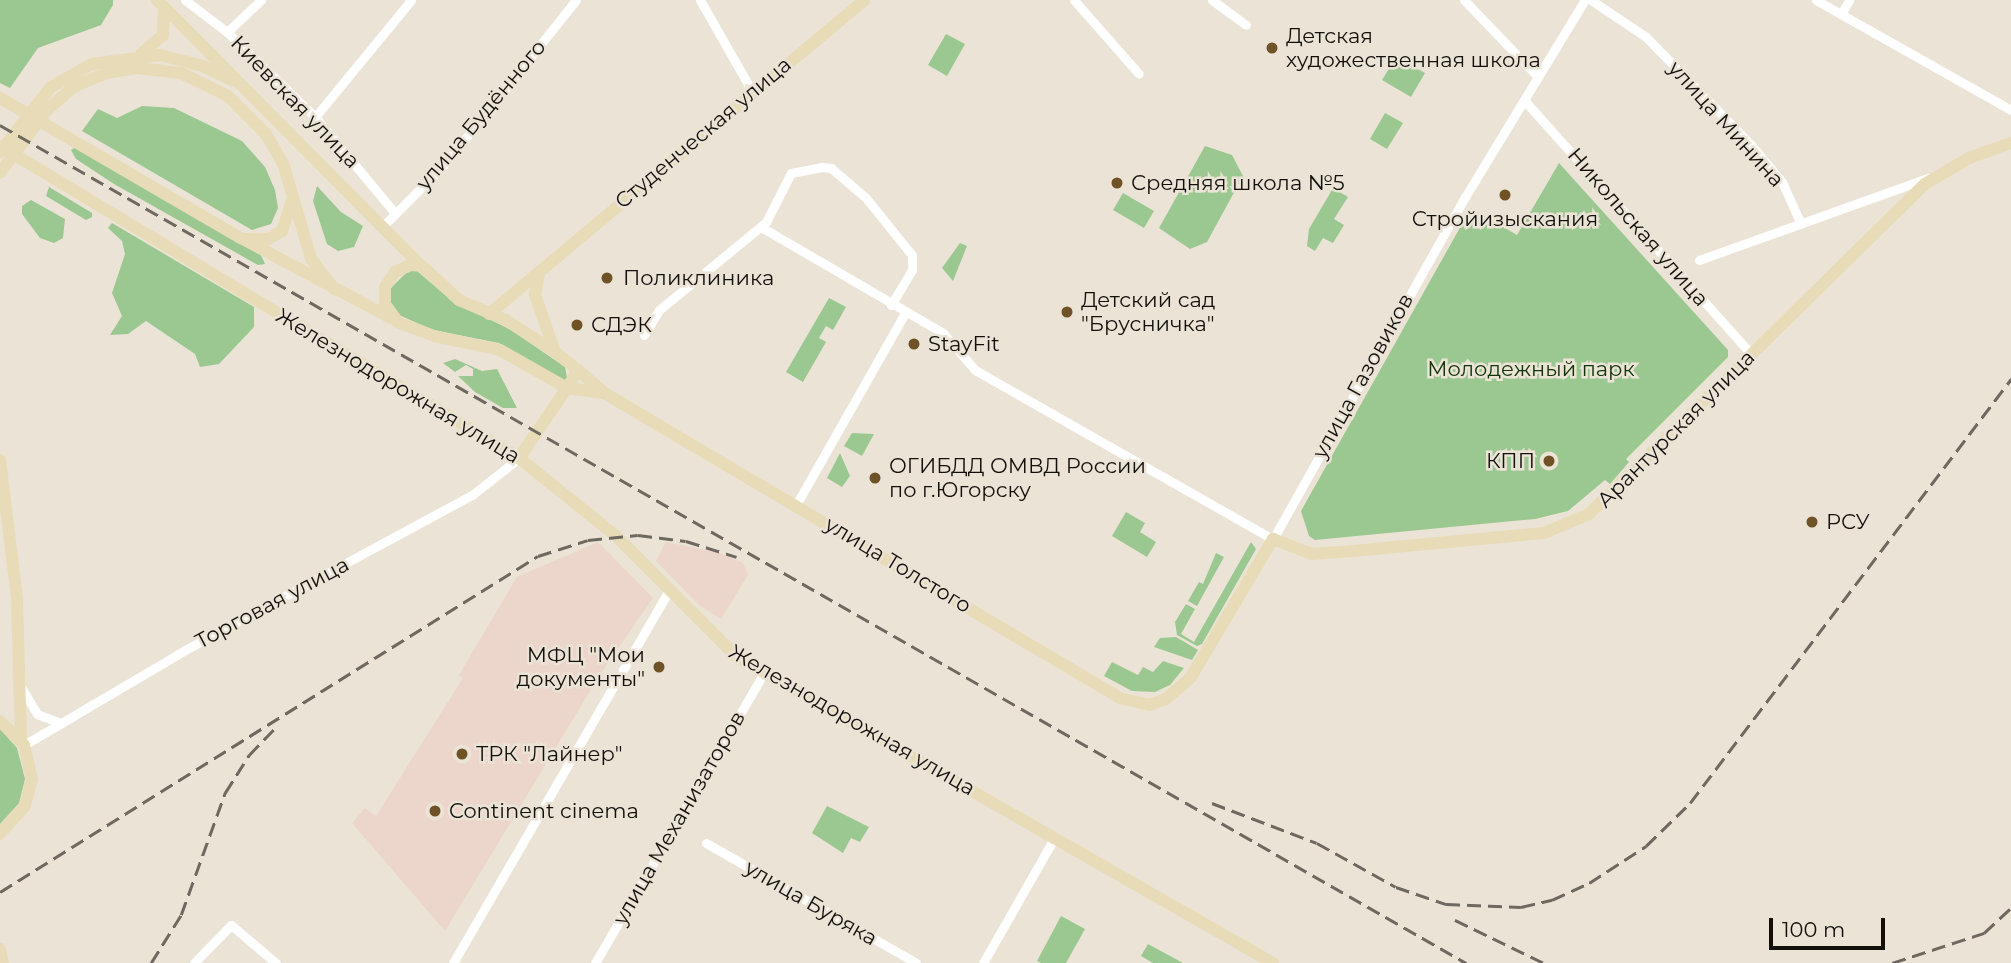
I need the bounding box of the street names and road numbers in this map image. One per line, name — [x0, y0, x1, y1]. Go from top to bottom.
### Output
street label: Киевская улица — [225, 30, 365, 174]
street label: улица Будённого — [411, 35, 551, 195]
street label: Студенческая улица — [610, 52, 796, 214]
street label: улица Минина — [1663, 56, 1789, 192]
street label: Никольская улица — [1562, 143, 1714, 311]
street label: улица Газовиков — [1307, 289, 1419, 463]
street label: Железнодорожная улица — [271, 303, 525, 469]
street label: Арантурская улица — [1592, 345, 1760, 513]
street label: улица Толстого — [820, 511, 976, 619]
street label: Торговая улица — [191, 552, 353, 654]
street label: Железнодорожная улица — [724, 639, 980, 801]
street label: улица Механизаторов — [607, 707, 751, 929]
street label: улица Буряка — [740, 855, 882, 951]

